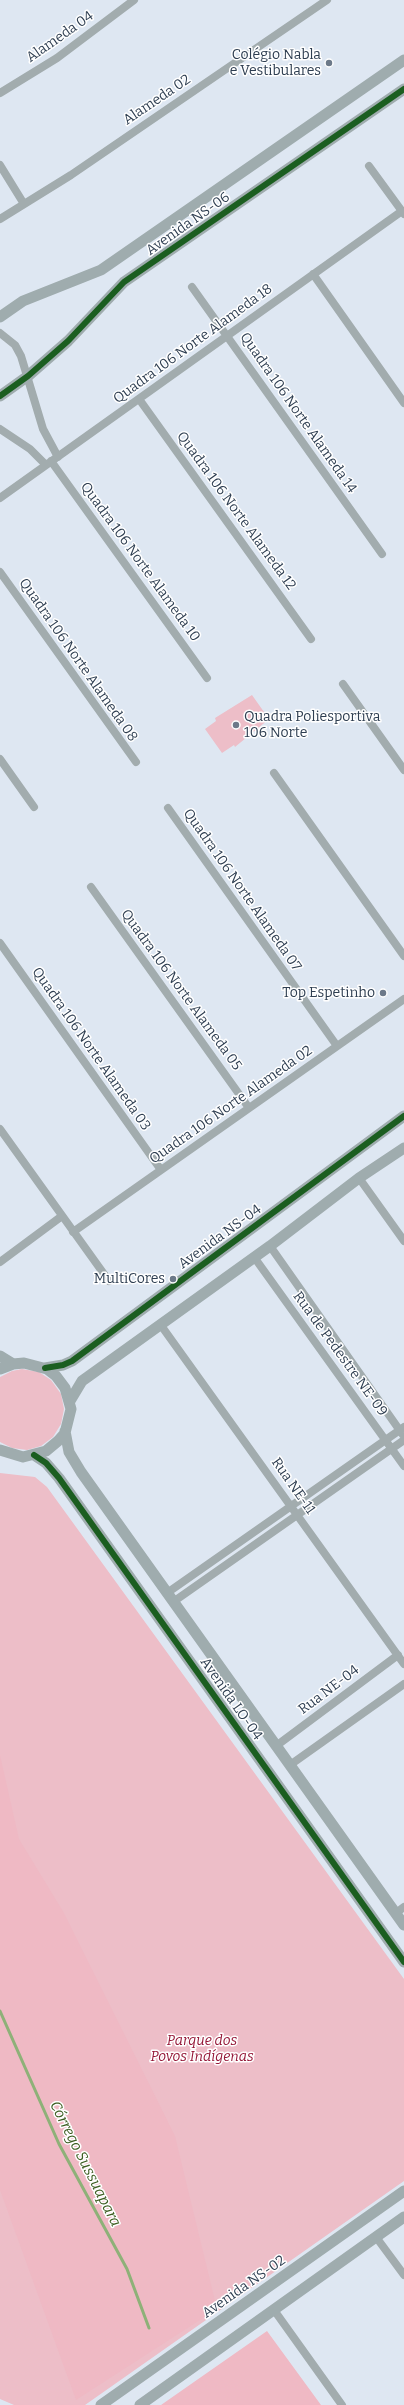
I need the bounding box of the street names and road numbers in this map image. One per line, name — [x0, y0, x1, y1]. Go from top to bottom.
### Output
street label: Alameda 04 — [23, 8, 97, 66]
street label: Alameda 02 — [120, 71, 194, 129]
street label: Avenida NS-06 — [143, 189, 233, 259]
street label: Quadra 106 Norte Alameda 18 — [110, 281, 276, 407]
street label: Quadra 106 Norte Alameda 14 — [236, 330, 360, 496]
street label: Quadra 106 Norte Alameda 12 — [173, 429, 299, 593]
street label: Quadra 106 Norte Alameda 10 — [77, 479, 203, 645]
street label: Quadra 106 Norte Alameda 08 — [15, 575, 141, 745]
street label: Quadra 106 Norte Alameda 07 — [179, 806, 305, 974]
street label: Quadra 106 Norte Alameda 05 — [117, 906, 245, 1074]
street label: Quadra 106 Norte Alameda 03 — [28, 964, 154, 1134]
street label: Quadra 106 Norte Alameda 02 — [146, 1042, 316, 1168]
street label: Avenida NS-04 — [175, 1201, 265, 1273]
street label: Rua de Pedestre NE-09 — [289, 1288, 391, 1420]
street label: Rua NE-11 — [267, 1455, 319, 1517]
street label: Avenida LO-04 — [196, 1655, 266, 1743]
street label: Rua NE-04 — [295, 1662, 363, 1718]
street label: Avenida NS-02 — [199, 2252, 289, 2322]

